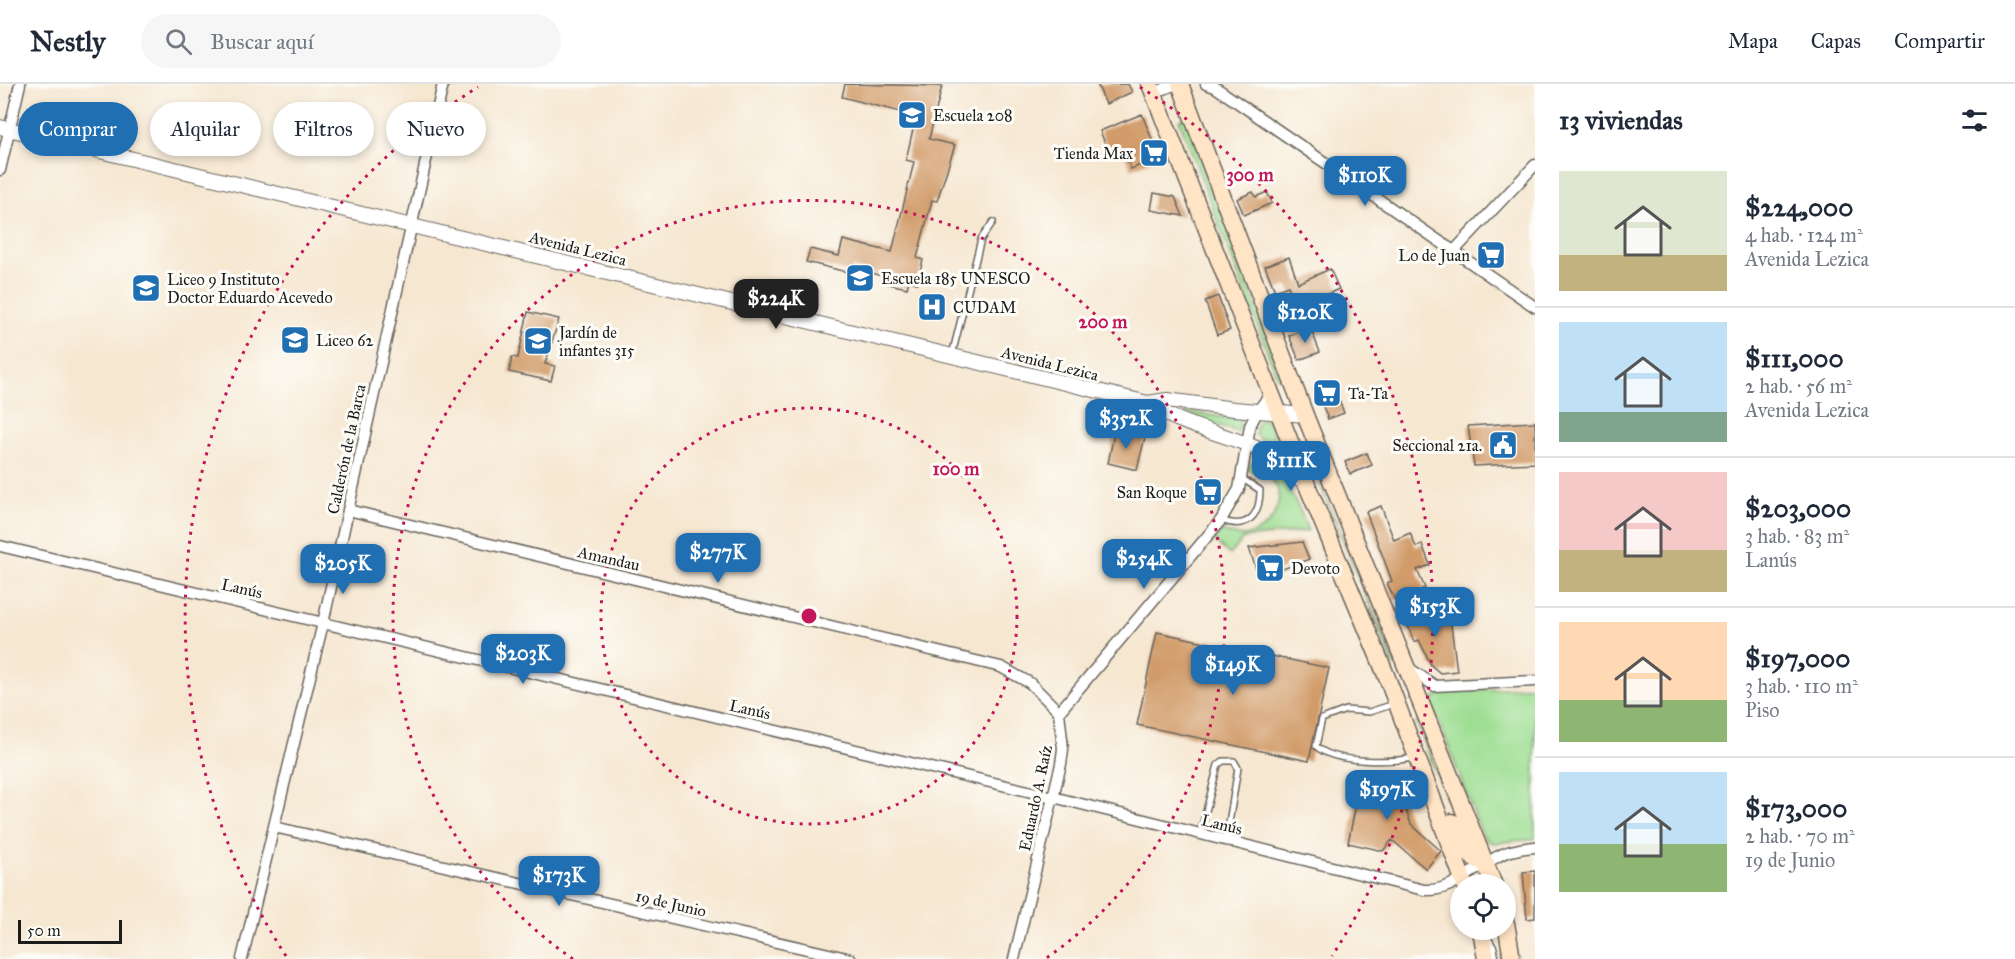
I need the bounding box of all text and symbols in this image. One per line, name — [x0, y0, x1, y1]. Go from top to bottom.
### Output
search box — [141, 14, 561, 68]
text: Nestly — [30, 24, 105, 59]
icon: search — [162, 25, 195, 58]
text: Buscar aquí — [210, 28, 314, 55]
text: Mapa — [1728, 28, 1778, 54]
text: Capas — [1811, 28, 1861, 54]
text: Compartir — [1894, 28, 1985, 54]
school or university icon: Escuela 208 — [896, 99, 928, 131]
chip: Comprar — [18, 102, 138, 156]
chip: Alquilar — [150, 102, 261, 156]
chip: Filtros — [273, 102, 374, 156]
chip: Nuevo — [386, 102, 486, 156]
text: 13 viviendas — [1559, 104, 1683, 136]
icon: filters — [1958, 104, 1991, 137]
place label: Escuela 208 — [933, 106, 1012, 125]
supermarket icon: Tienda Max — [1138, 137, 1170, 169]
place label: Tienda Max — [1054, 144, 1133, 163]
pin: $110K — [1323, 156, 1407, 207]
text: $110K — [1338, 163, 1392, 187]
text: 300 m — [1226, 164, 1274, 187]
text: $224,000 — [1745, 191, 1853, 223]
icon: home — [1607, 195, 1679, 267]
text: 4 hab. · 124 m² — [1745, 223, 1863, 247]
street label: Avenida Lezica — [526, 227, 629, 270]
supermarket icon: Lo de Juan — [1475, 239, 1507, 271]
place label: Lo de Juan — [1398, 246, 1470, 266]
text: Avenida Lezica — [1745, 247, 1869, 271]
school or university icon: Escuela 185 UNESCO — [844, 262, 876, 294]
place label: Escuela 185 UNESCO — [881, 269, 1030, 288]
place label: Liceo 9 Instituto Doctor Eduardo Acevedo — [167, 270, 333, 307]
school or university icon: Liceo 9 Instituto Doctor Eduardo Acevedo — [130, 272, 162, 304]
pin: $224K — [734, 279, 818, 330]
text: $224K — [748, 286, 805, 310]
hospital icon: CUDAM — [916, 291, 948, 323]
pin: $120K — [1263, 293, 1347, 344]
place label: CUDAM — [953, 298, 1016, 317]
text: $120K — [1277, 300, 1333, 324]
text: 200 m — [1079, 311, 1128, 333]
place label: Jardín de infantes 315 — [557, 323, 635, 360]
school or university icon: Liceo 62 — [279, 324, 311, 356]
school or university icon: Jardín de infantes 315 — [522, 325, 554, 357]
place label: Liceo 62 — [316, 331, 373, 350]
street label: Avenida Lezica — [998, 342, 1101, 385]
text: $111,000 — [1745, 342, 1844, 374]
icon: home — [1607, 346, 1679, 418]
text: 2 hab. · 56 m² — [1745, 374, 1852, 398]
supermarket icon: Ta-Ta — [1311, 377, 1343, 409]
street label: Calderón de la Barca — [323, 382, 370, 516]
place label: Ta-Ta — [1348, 384, 1388, 403]
text: Avenida Lezica — [1745, 398, 1869, 422]
pin: $352K — [1084, 399, 1168, 450]
text: $352K — [1099, 406, 1153, 430]
public building icon: Seccional 21a. — [1487, 429, 1519, 461]
place label: Seccional 21a. — [1392, 436, 1482, 455]
pin: $111K — [1249, 441, 1333, 492]
text: $111K — [1266, 448, 1316, 472]
text: 100 m — [933, 458, 980, 480]
supermarket icon: San Roque — [1192, 476, 1224, 508]
place label: San Roque — [1117, 483, 1187, 503]
text: $203,000 — [1745, 492, 1851, 524]
icon: home — [1607, 496, 1679, 568]
text: 3 hab. · 83 m² — [1745, 524, 1849, 548]
pin: $277K — [676, 533, 760, 584]
pin: $254K — [1102, 539, 1186, 590]
text: $277K — [690, 540, 746, 564]
street label: Amandau — [575, 542, 642, 575]
pin: $205K — [301, 544, 385, 595]
text: $254K — [1116, 546, 1172, 570]
text: Lanús — [1745, 548, 1797, 572]
text: $205K — [315, 551, 372, 575]
supermarket icon: Devoto — [1254, 552, 1286, 584]
place label: Devoto — [1291, 559, 1340, 578]
street label: Lanús — [220, 575, 264, 602]
pin: $153K — [1393, 587, 1477, 638]
text: $153K — [1409, 594, 1461, 618]
centre of rings — [799, 606, 819, 626]
pin: $203K — [481, 634, 565, 685]
text: $203K — [495, 641, 551, 665]
text: $197,000 — [1745, 642, 1850, 674]
pin: $149K — [1191, 645, 1275, 696]
icon: home — [1607, 646, 1679, 718]
text: $149K — [1205, 652, 1261, 676]
text: 3 hab. · 110 m² — [1745, 674, 1858, 698]
street label: Lanús — [728, 696, 772, 723]
text: Piso — [1745, 698, 1779, 722]
street label: Eduardo A. Raíz — [1015, 743, 1056, 853]
pin: $197K — [1345, 770, 1429, 821]
text: $197K — [1359, 777, 1415, 801]
text: $173,000 — [1745, 792, 1847, 824]
icon: home — [1607, 796, 1679, 868]
street label: Lanús — [1199, 810, 1244, 839]
text: 2 hab. · 70 m² — [1745, 824, 1855, 848]
text: 19 de Junio — [1745, 848, 1835, 872]
pin: $173K — [517, 856, 601, 907]
text: $173K — [533, 863, 585, 887]
map controls — [1450, 874, 1516, 940]
button: locate — [1450, 874, 1516, 940]
street label: 19 de Junio — [633, 886, 708, 922]
scale bar — [18, 917, 122, 944]
text: 50 m — [27, 921, 61, 940]

